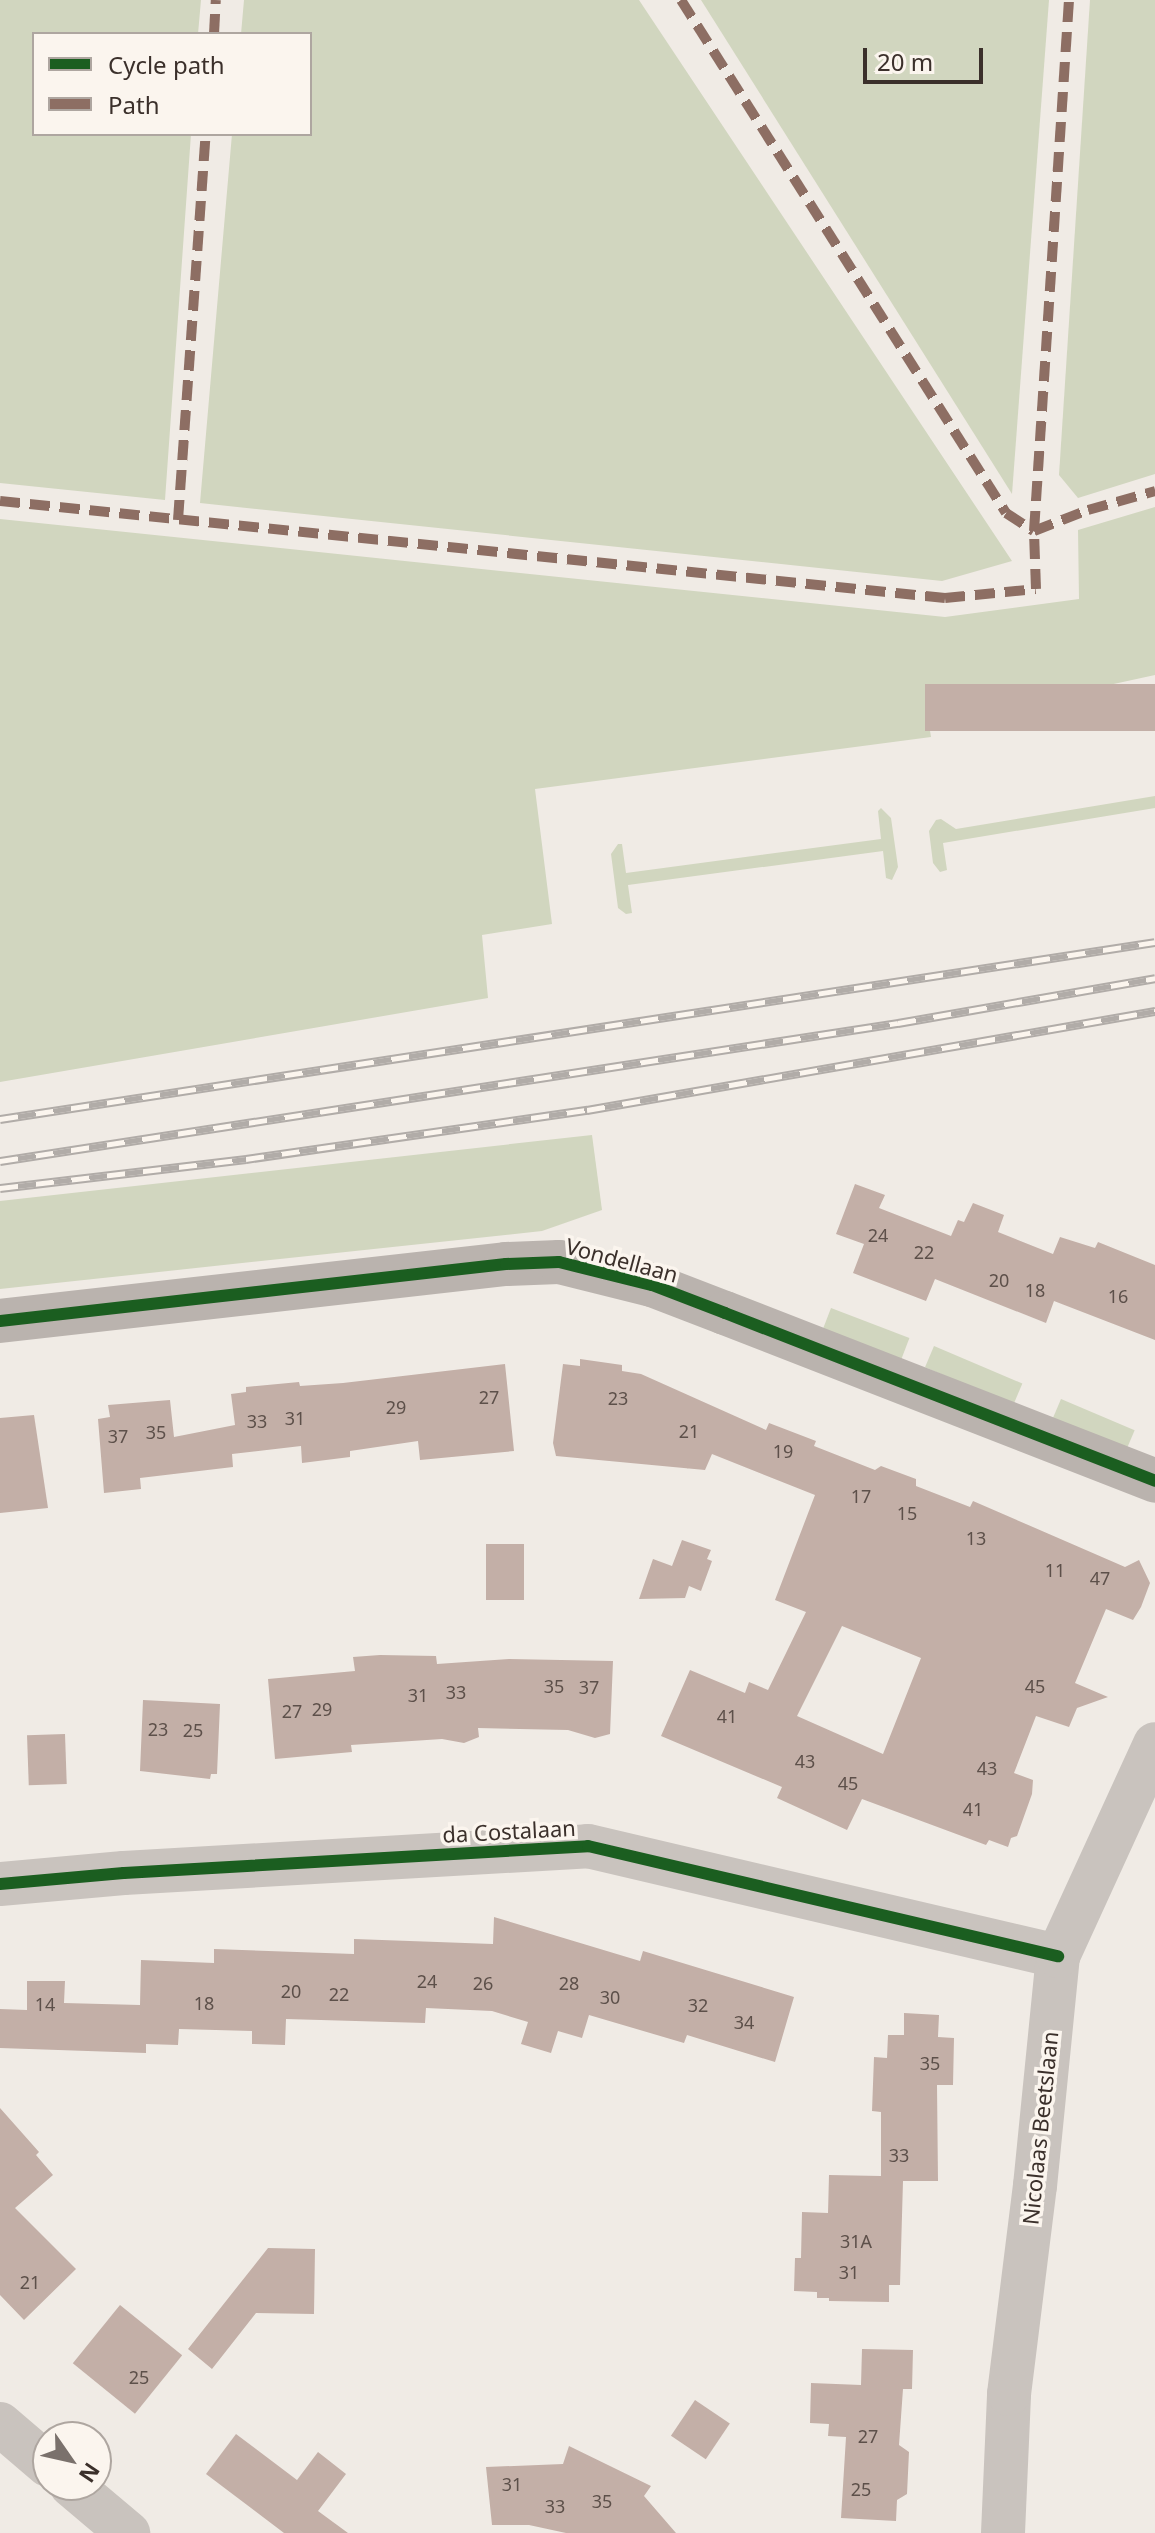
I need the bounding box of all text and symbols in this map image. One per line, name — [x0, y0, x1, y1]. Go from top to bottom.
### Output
legend — [32, 32, 312, 136]
scale bar — [867, 32, 987, 82]
text: 20 m — [877, 45, 933, 78]
text: Cycle path — [108, 48, 225, 81]
text: Path — [108, 88, 159, 121]
house number: 24 — [868, 1224, 888, 1246]
street label: Vondellaan — [563, 1232, 681, 1288]
house number: 22 — [914, 1241, 934, 1263]
house number: 20 — [989, 1269, 1009, 1291]
house number: 18 — [1025, 1279, 1045, 1301]
house number: 16 — [1108, 1285, 1128, 1307]
house number: 27 — [479, 1386, 499, 1408]
house number: 23 — [608, 1387, 628, 1409]
house number: 29 — [386, 1396, 406, 1418]
house number: 31 — [285, 1407, 305, 1429]
house number: 33 — [247, 1410, 267, 1432]
house number: 21 — [679, 1420, 699, 1442]
house number: 35 — [146, 1421, 166, 1443]
house number: 37 — [108, 1425, 128, 1447]
house number: 19 — [773, 1440, 793, 1462]
house number: 17 — [851, 1485, 871, 1507]
house number: 15 — [897, 1502, 917, 1524]
house number: 13 — [966, 1527, 986, 1549]
house number: 11 — [1045, 1559, 1065, 1581]
house number: 47 — [1090, 1567, 1110, 1589]
house number: 35 — [544, 1675, 564, 1697]
house number: 45 — [1025, 1675, 1045, 1697]
house number: 37 — [579, 1676, 599, 1698]
house number: 33 — [446, 1681, 466, 1703]
house number: 31 — [408, 1684, 428, 1706]
house number: 29 — [312, 1698, 332, 1720]
house number: 27 — [282, 1700, 302, 1722]
house number: 41 — [717, 1705, 737, 1727]
house number: 23 — [148, 1718, 168, 1740]
house number: 25 — [183, 1719, 203, 1741]
house number: 43 — [795, 1750, 815, 1772]
house number: 43 — [977, 1757, 997, 1779]
house number: 45 — [838, 1772, 858, 1794]
house number: 41 — [963, 1798, 983, 1820]
street label: da Costalaan — [442, 1814, 576, 1848]
house number: 24 — [417, 1970, 437, 1992]
house number: 26 — [473, 1972, 493, 1994]
house number: 28 — [559, 1972, 579, 1994]
house number: 20 — [281, 1980, 301, 2002]
house number: 22 — [329, 1983, 349, 2005]
house number: 30 — [600, 1986, 620, 2008]
house number: 18 — [194, 1992, 214, 2014]
house number: 14 — [35, 1993, 55, 2015]
house number: 32 — [688, 1994, 708, 2016]
house number: 34 — [734, 2011, 754, 2033]
street label: Nicolaas Beetslaan — [1017, 2030, 1063, 2226]
house number: 35 — [920, 2052, 940, 2074]
house number: 33 — [889, 2144, 909, 2166]
house number: 31A — [840, 2230, 872, 2252]
house number: 31 — [839, 2261, 859, 2283]
house number: 21 — [20, 2271, 40, 2293]
house number: 25 — [129, 2366, 149, 2388]
north arrow — [32, 2421, 112, 2501]
house number: 27 — [858, 2425, 878, 2447]
text: N — [73, 2457, 108, 2489]
house number: 31 — [502, 2473, 522, 2495]
house number: 25 — [851, 2478, 871, 2500]
house number: 35 — [592, 2490, 612, 2512]
house number: 33 — [545, 2495, 565, 2517]

